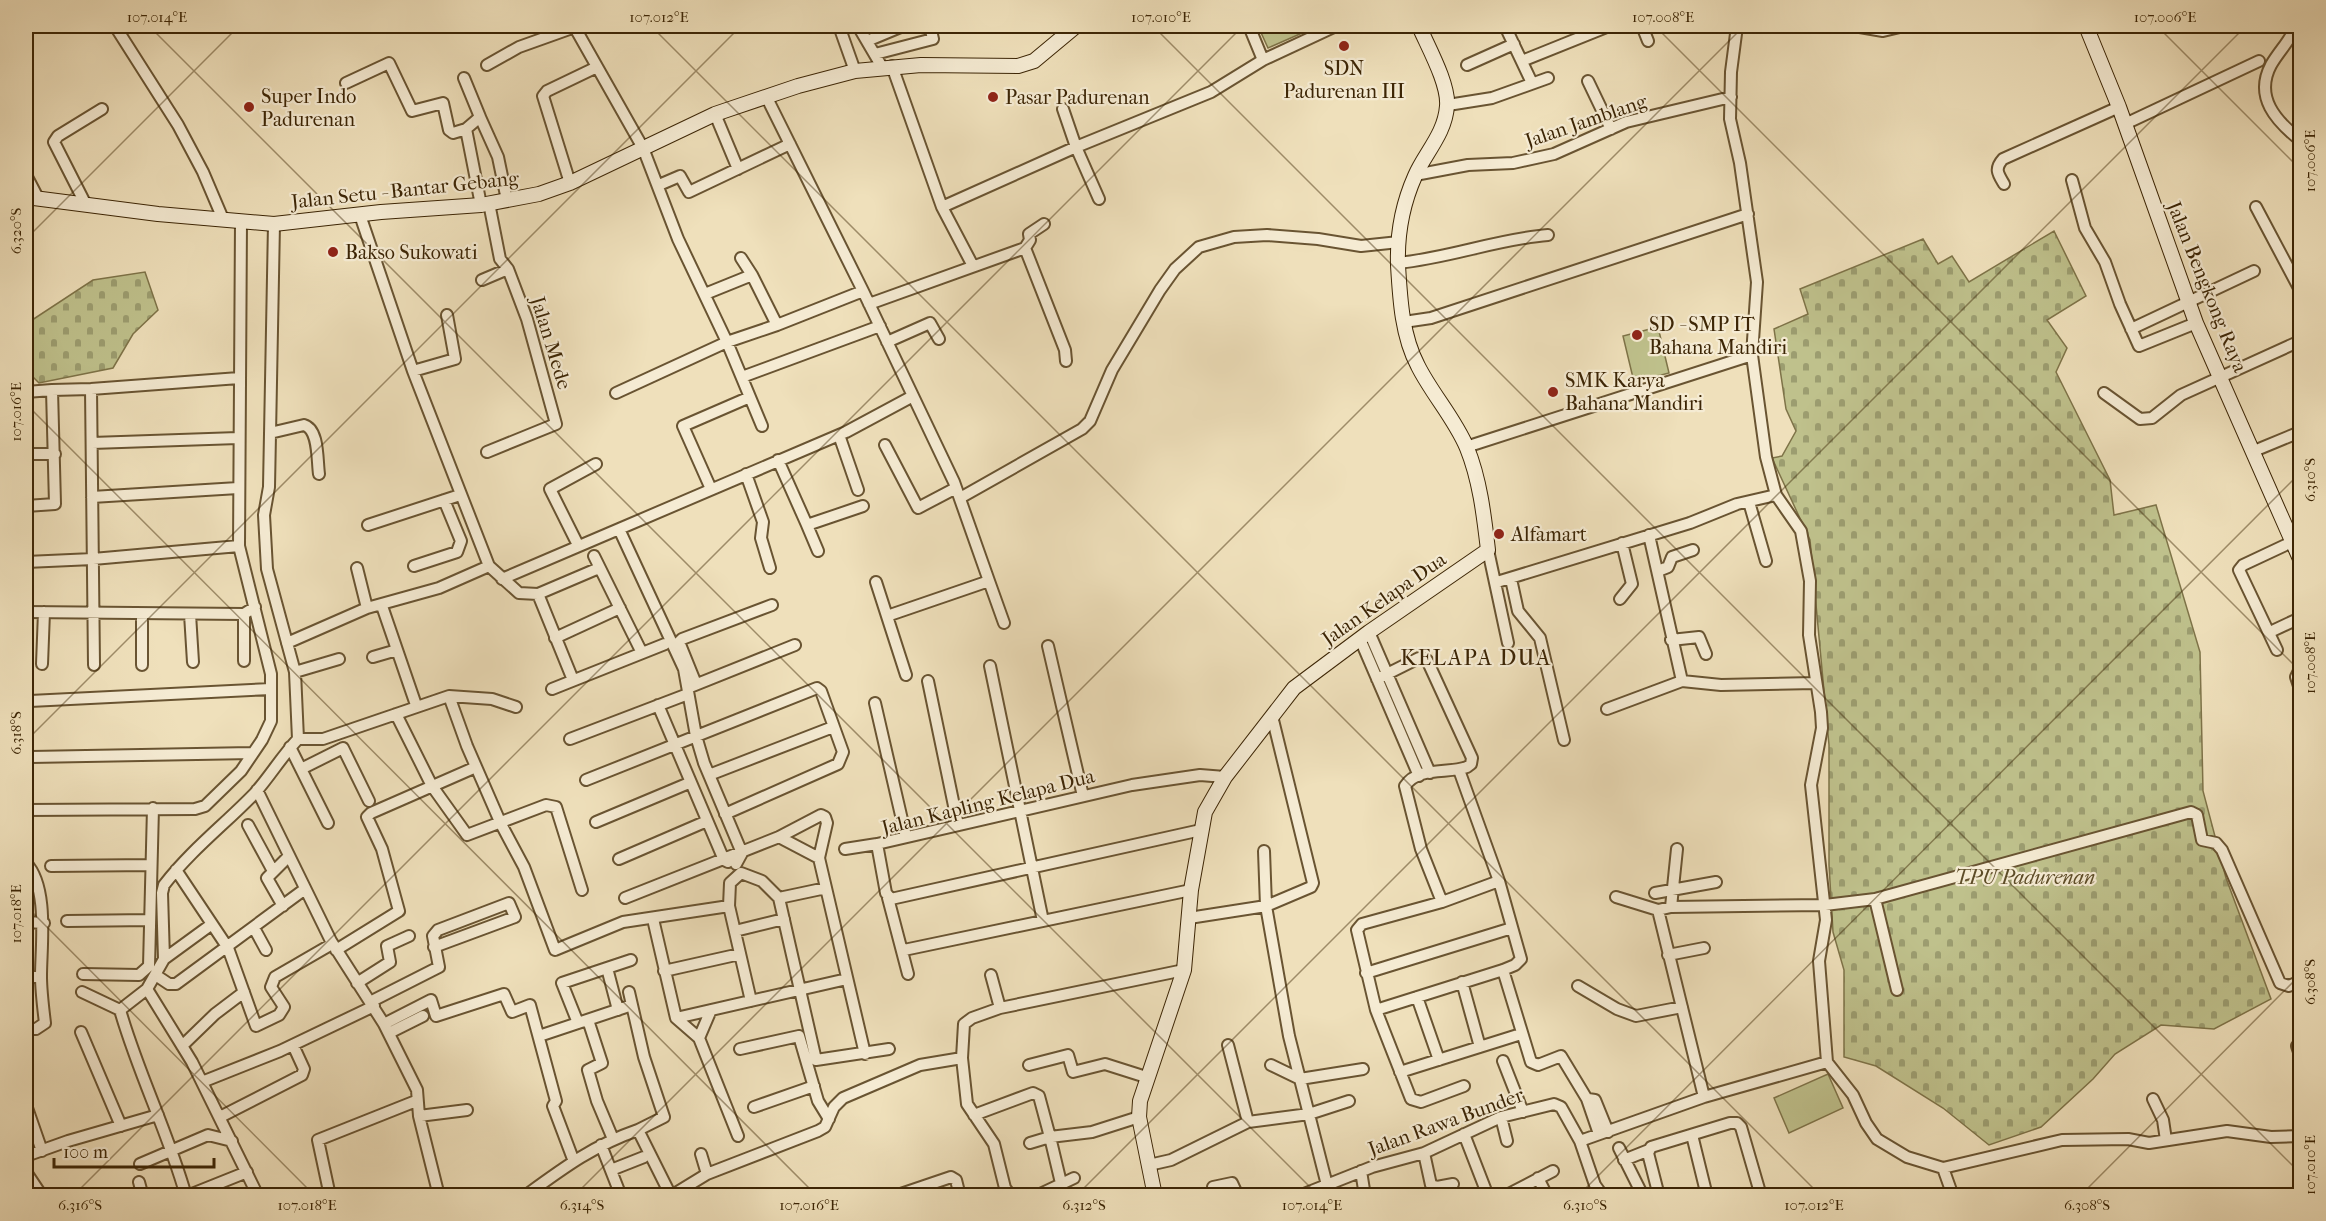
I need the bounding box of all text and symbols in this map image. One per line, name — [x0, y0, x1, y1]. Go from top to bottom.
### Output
text: 107.014°E — [127, 8, 187, 26]
text: 107.012°E — [629, 8, 689, 26]
text: 107.010°E — [1131, 8, 1191, 26]
text: 107.008°E — [1632, 8, 1694, 26]
text: 107.006°E — [2134, 8, 2196, 26]
marker: SDN Padurenan III — [1337, 39, 1351, 53]
place label: SDN Padurenan III — [1283, 57, 1405, 103]
place label: Super Indo Padurenan — [261, 85, 356, 131]
place label: Pasar Padurenan — [1005, 86, 1150, 109]
street label: Jalan Jamblang — [1520, 89, 1650, 153]
marker: Pasar Padurenan — [986, 90, 1000, 104]
marker: Super Indo Padurenan — [242, 100, 256, 114]
text: 107.006°E — [2301, 130, 2319, 192]
street label: Jalan Setu - Bantar Gebang — [288, 167, 520, 214]
street label: Jalan Bengkong Raya — [2161, 196, 2252, 376]
text: 6.320°S — [7, 208, 25, 254]
place label: Bakso Sukowati — [345, 241, 478, 264]
marker: Bakso Sukowati — [326, 245, 340, 259]
street label: Jalan Mede — [525, 292, 576, 392]
place label: SD - SMP IT Bahana Mandiri — [1649, 313, 1787, 359]
marker: SD - SMP IT Bahana Mandiri — [1630, 328, 1644, 342]
place label: SMK Karya Bahana Mandiri — [1565, 369, 1703, 415]
text: 107.016°E — [7, 382, 25, 442]
marker: SMK Karya Bahana Mandiri — [1546, 385, 1560, 399]
text: 6.310°S — [2301, 458, 2319, 502]
place label: Alfamart — [1510, 523, 1587, 546]
marker: Alfamart — [1492, 527, 1506, 541]
street label: Jalan Kelapa Dua — [1316, 547, 1451, 651]
text: 107.008°E — [2301, 632, 2319, 694]
district label: KELAPA DUA — [1400, 645, 1552, 671]
text: 6.318°S — [7, 711, 25, 755]
street label: Jalan Kapling Kelapa Dua — [877, 764, 1098, 840]
park label: TPU Padurenan — [1955, 866, 2095, 889]
text: 107.018°E — [7, 884, 25, 944]
text: 6.308°S — [2301, 959, 2319, 1005]
street label: Jalan Rawa Bunder — [1363, 1083, 1527, 1162]
scale bar — [54, 1131, 214, 1169]
text: 107.010°E — [2301, 1135, 2319, 1195]
text: 100 m — [63, 1142, 108, 1163]
text: 6.316°S — [58, 1196, 102, 1214]
text: 107.018°E — [277, 1196, 337, 1214]
text: 6.314°S — [560, 1196, 605, 1214]
text: 107.016°E — [779, 1196, 839, 1214]
text: 6.312°S — [1062, 1196, 1106, 1214]
text: 107.014°E — [1282, 1196, 1342, 1214]
text: 6.310°S — [1563, 1196, 1607, 1214]
text: 107.012°E — [1784, 1196, 1844, 1214]
text: 6.308°S — [2064, 1196, 2110, 1214]

